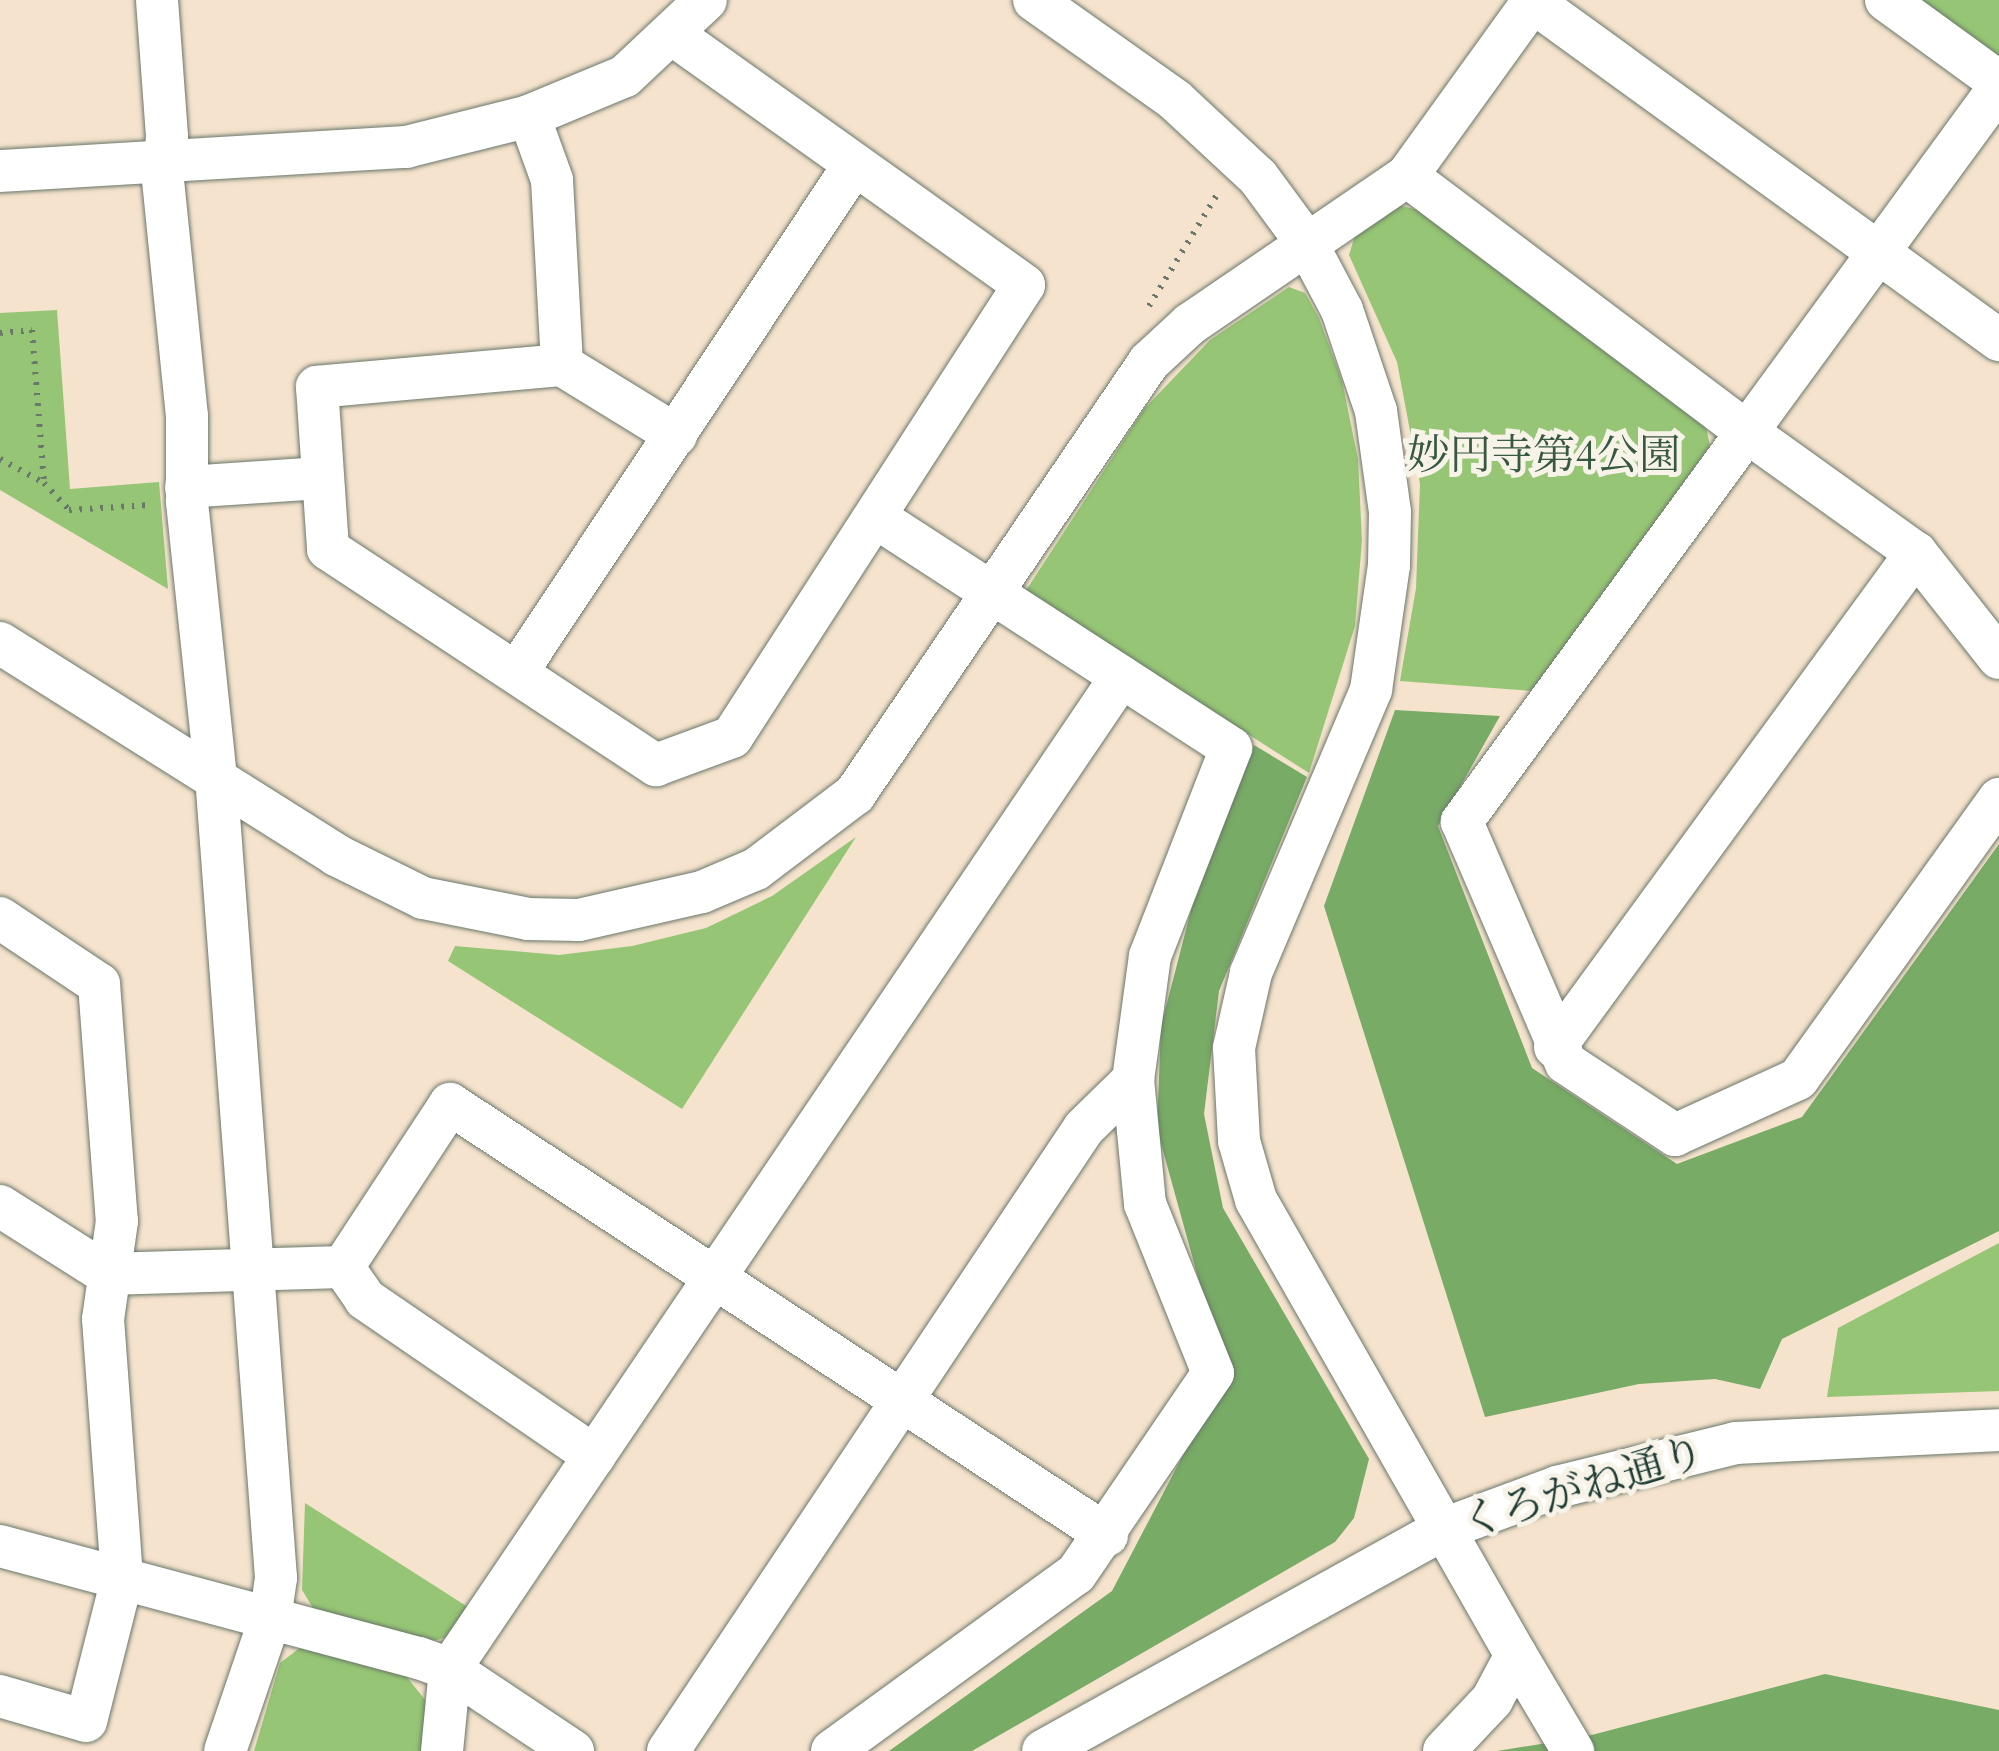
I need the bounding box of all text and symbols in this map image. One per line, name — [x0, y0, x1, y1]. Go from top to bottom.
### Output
park label: 妙円寺第4公園 — [1407, 431, 1681, 481]
street label: くろがね通り — [1455, 1427, 1711, 1549]

